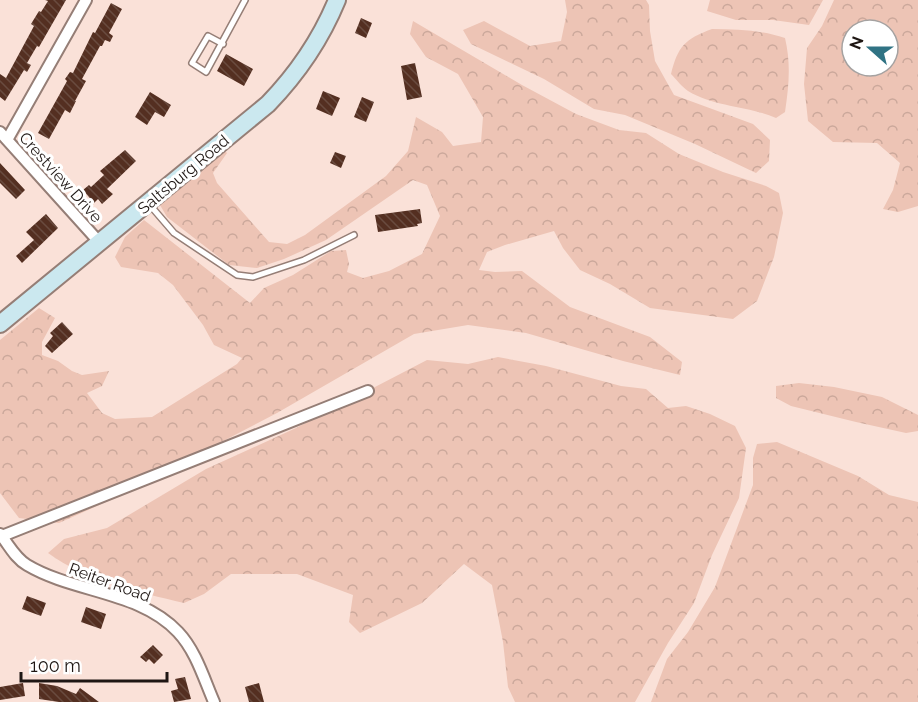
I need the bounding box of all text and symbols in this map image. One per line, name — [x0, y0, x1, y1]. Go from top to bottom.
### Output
north arrow — [840, 18, 900, 78]
text: N — [845, 34, 868, 52]
street label: Crestview Drive — [15, 128, 106, 226]
street label: Saltsburg Road — [134, 131, 233, 218]
street label: Reiter Road — [66, 559, 153, 606]
scale bar — [21, 645, 166, 683]
text: 100 m — [30, 655, 81, 676]

